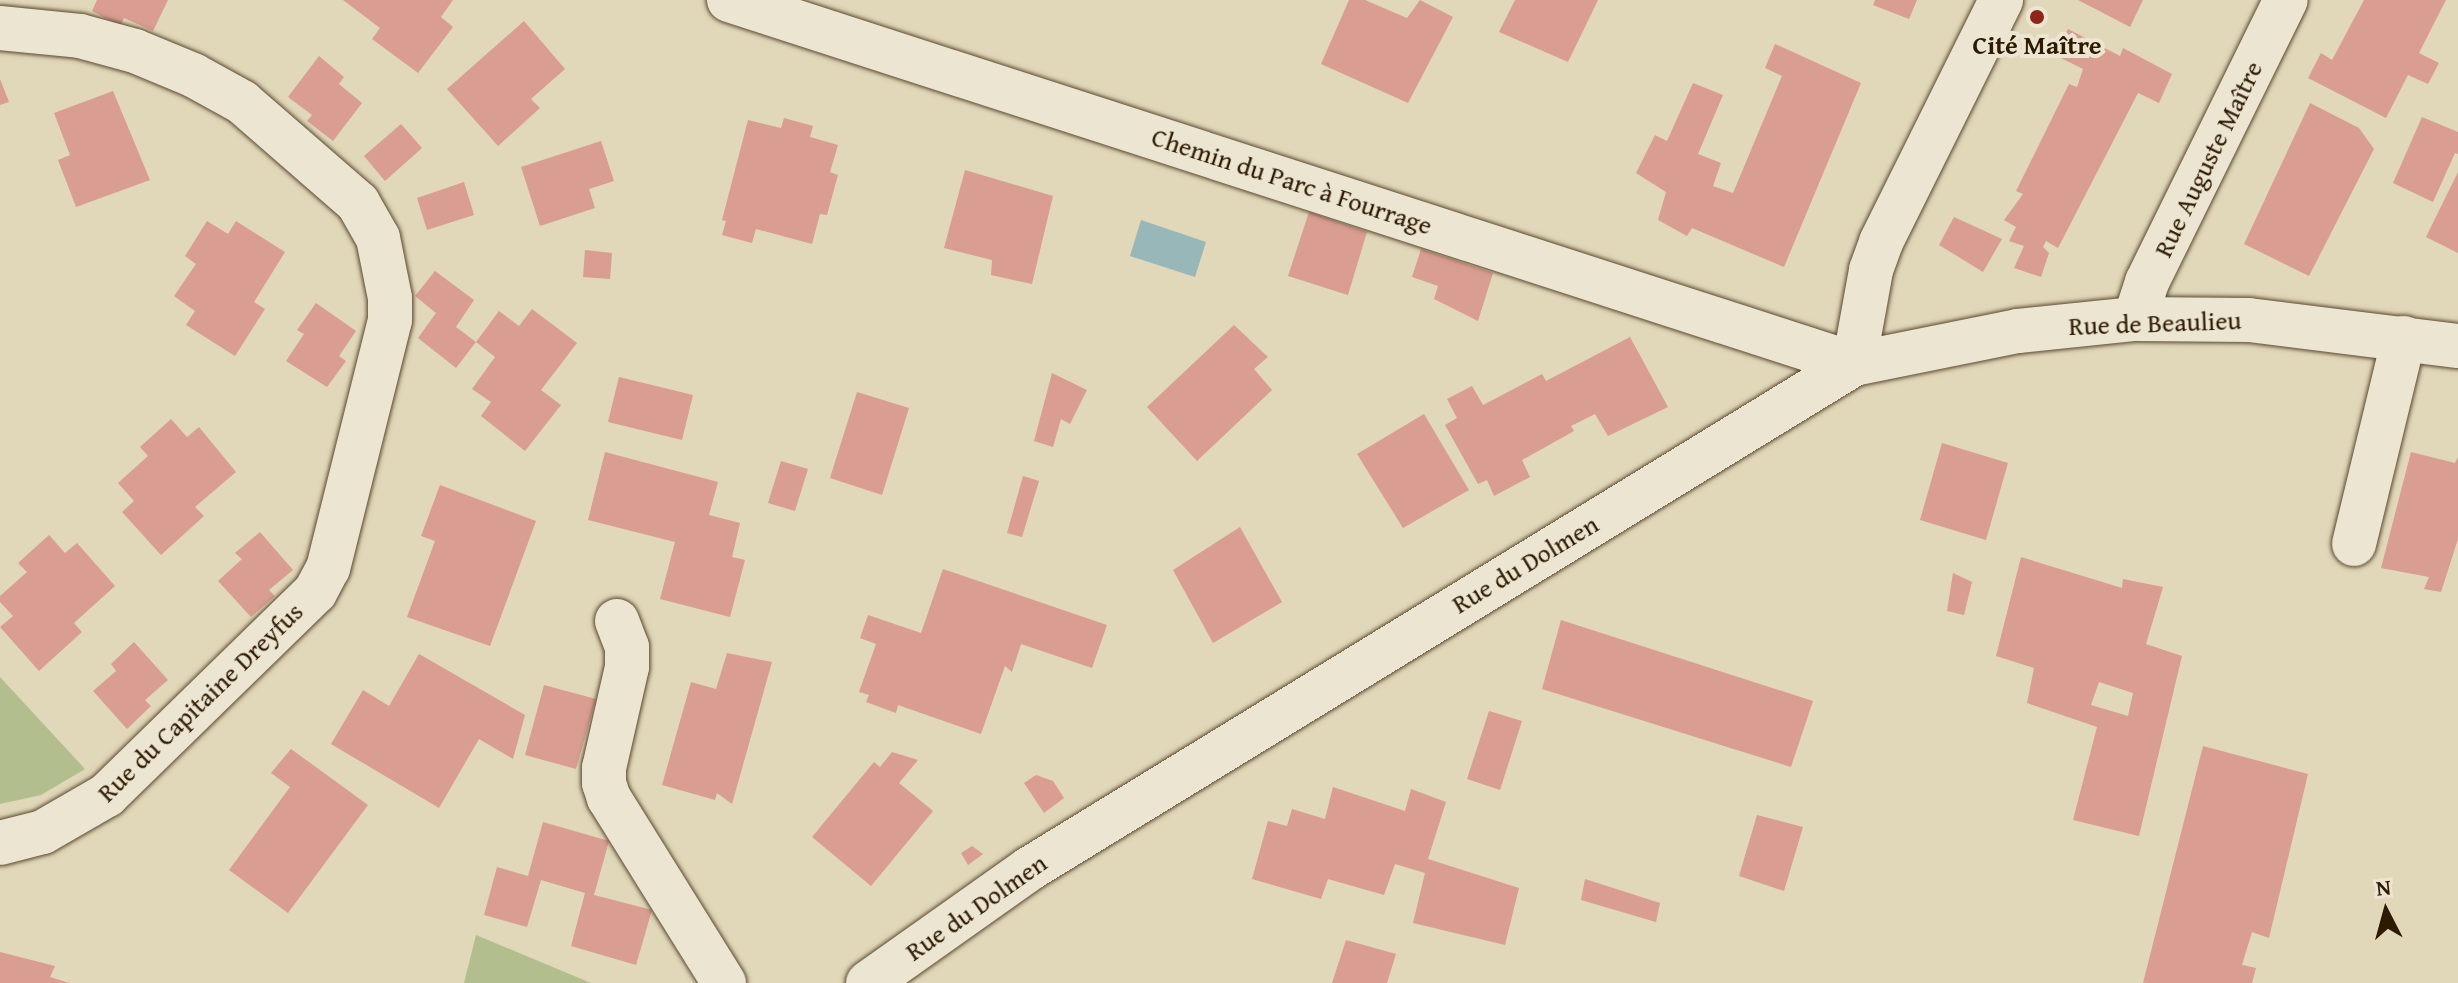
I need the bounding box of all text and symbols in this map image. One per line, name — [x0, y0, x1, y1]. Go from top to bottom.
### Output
marker: Cité Maître — [2028, 8, 2046, 26]
place label: Cité Maître — [1972, 29, 2102, 61]
street label: Rue Auguste Maître — [2147, 56, 2269, 262]
street label: Chemin du Parc à Fourrage — [1148, 121, 1436, 241]
street label: Rue de Beaulieu — [2068, 304, 2242, 342]
street label: Rue du Dolmen — [1446, 508, 1604, 620]
street label: Rue du Capitaine Dreyfus — [91, 596, 309, 808]
street label: Rue du Dolmen — [899, 847, 1053, 967]
text: N — [2374, 870, 2392, 904]
north arrow — [2346, 871, 2426, 951]

